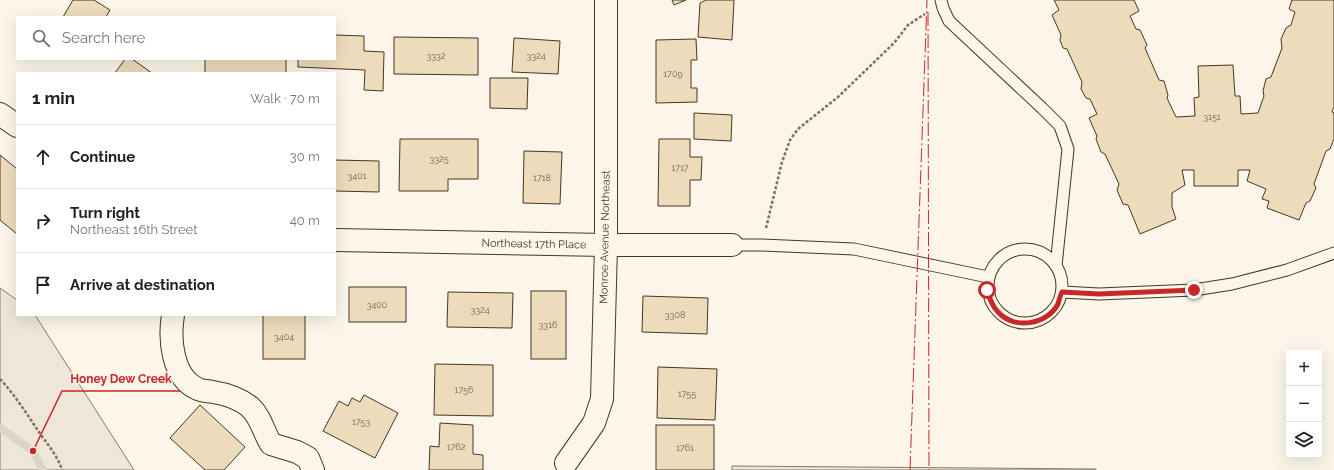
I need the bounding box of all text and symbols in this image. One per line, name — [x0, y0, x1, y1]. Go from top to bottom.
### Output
search box — [16, 16, 336, 60]
icon: search — [30, 27, 52, 49]
text: Search here — [62, 29, 145, 47]
house number: 3332 — [426, 51, 446, 61]
house number: 3324 — [526, 51, 546, 61]
house number: 1709 — [663, 69, 683, 79]
text: 1 min — [32, 88, 75, 108]
text: Walk · 70 m — [250, 91, 320, 106]
house number: 3151 — [1203, 112, 1221, 122]
icon: ahead — [32, 146, 54, 168]
text: Continue — [70, 148, 135, 166]
text: 30 m — [290, 149, 320, 164]
house number: 3325 — [429, 154, 449, 164]
house number: 1717 — [671, 163, 689, 173]
street label: Monroe Avenue Northeast — [597, 170, 613, 304]
house number: 3401 — [347, 171, 367, 181]
house number: 1718 — [533, 173, 551, 183]
text: Turn right — [70, 204, 140, 222]
icon: right — [32, 210, 54, 232]
text: 40 m — [290, 213, 320, 228]
text: Northeast 16th Street — [70, 222, 198, 237]
street label: Northeast 17th Place — [481, 237, 587, 251]
icon: arrive — [32, 274, 54, 296]
text: Arrive at destination — [70, 276, 215, 294]
route start — [978, 281, 996, 299]
route end — [1185, 281, 1203, 299]
house number: 3400 — [367, 300, 388, 310]
house number: 3324 — [470, 305, 490, 315]
house number: 3308 — [665, 310, 685, 320]
house number: 3316 — [539, 320, 558, 330]
house number: 3404 — [274, 332, 294, 342]
map controls — [1286, 350, 1322, 458]
button: + — [1286, 350, 1322, 386]
callout: Honey Dew Creek — [62, 367, 180, 391]
text: Honey Dew Creek — [70, 372, 172, 386]
house number: 1756 — [455, 385, 474, 395]
button: − — [1286, 386, 1322, 422]
house number: 1755 — [678, 389, 696, 399]
house number: 1753 — [352, 417, 370, 427]
button: layers — [1286, 422, 1322, 458]
house number: 1762 — [447, 442, 466, 452]
house number: 1761 — [676, 443, 694, 453]

